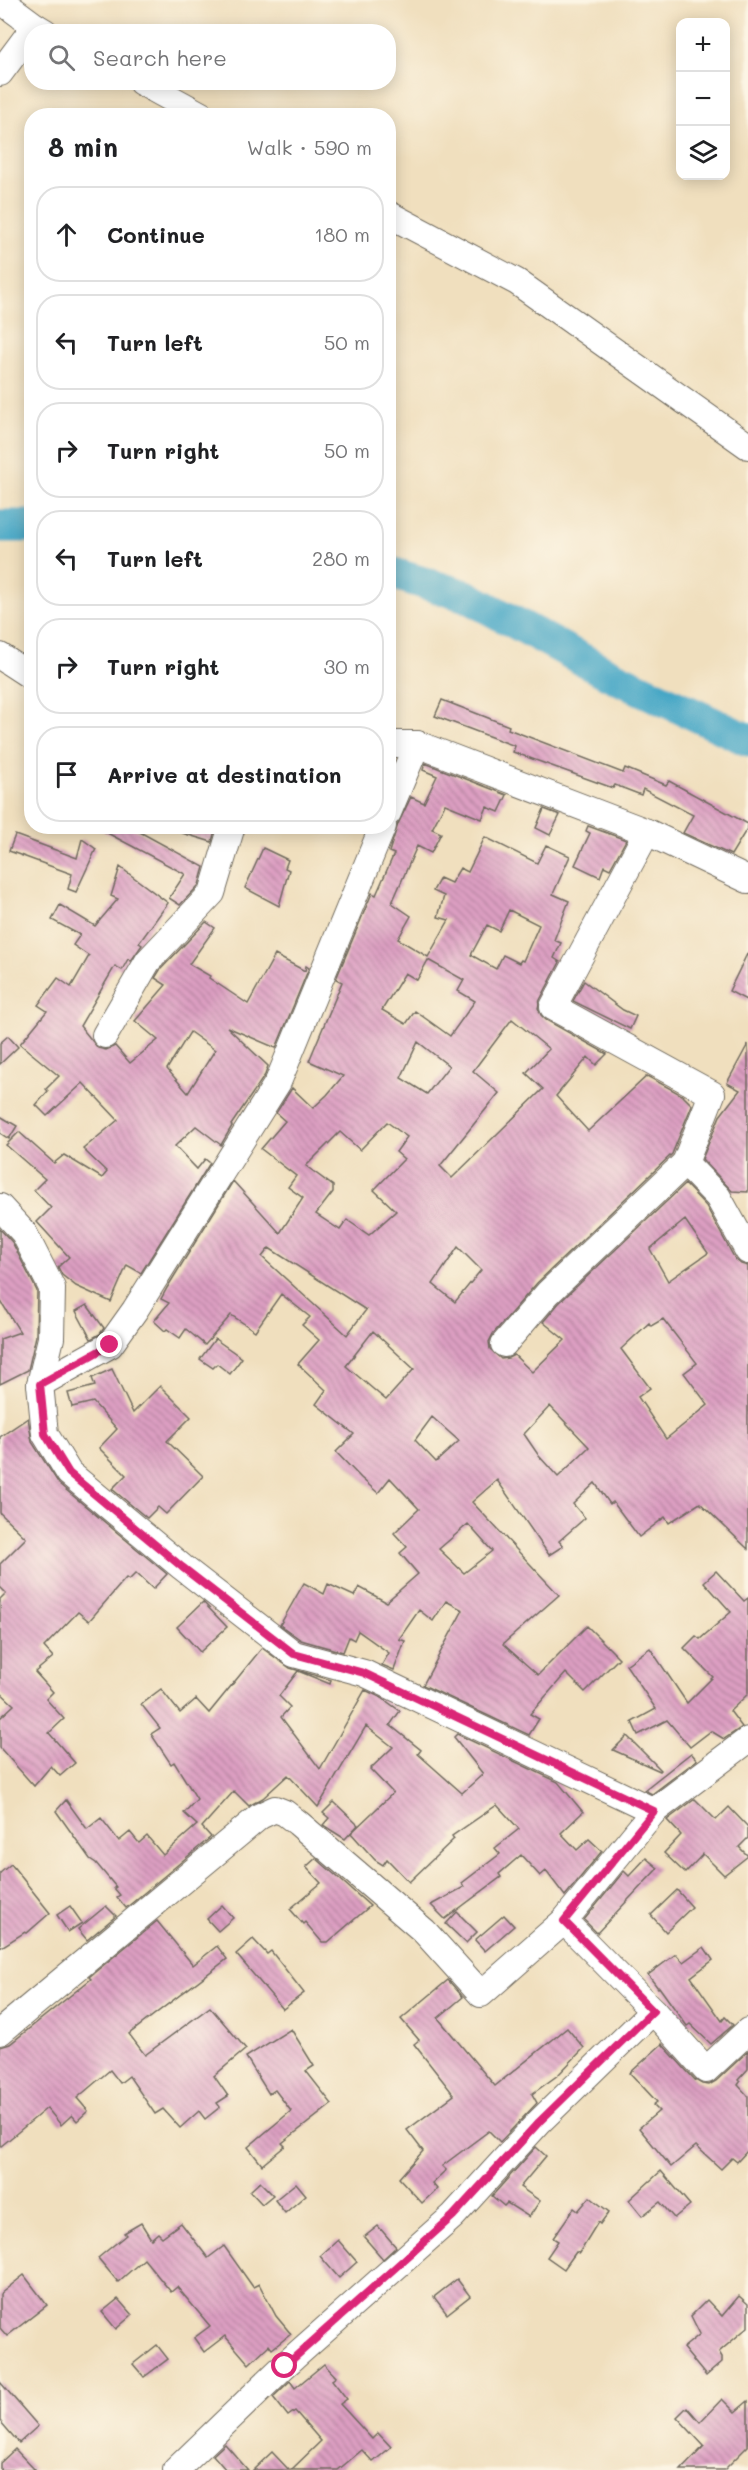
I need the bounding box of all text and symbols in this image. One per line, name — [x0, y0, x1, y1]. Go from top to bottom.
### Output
map controls — [676, 18, 730, 180]
button: + — [676, 18, 730, 72]
search box — [24, 24, 396, 90]
icon: search — [45, 41, 78, 74]
text: Search here — [93, 43, 227, 72]
button: − — [676, 72, 730, 126]
button: layers — [676, 126, 730, 180]
text: 8 min — [48, 130, 118, 164]
text: Walk · 590 m — [247, 134, 372, 160]
icon: ahead — [50, 218, 83, 251]
text: Continue — [107, 220, 205, 249]
text: 180 m — [314, 221, 370, 247]
icon: left — [50, 326, 83, 359]
text: Turn left — [107, 328, 203, 357]
text: 50 m — [324, 329, 370, 355]
icon: right — [50, 434, 83, 467]
text: Turn right — [107, 436, 219, 465]
text: 50 m — [324, 437, 370, 463]
icon: left — [50, 542, 83, 575]
text: Turn left — [107, 544, 203, 573]
text: 280 m — [312, 545, 370, 571]
icon: right — [50, 650, 83, 683]
text: Turn right — [107, 652, 219, 681]
text: 30 m — [324, 653, 370, 679]
icon: arrive — [50, 758, 83, 791]
text: Arrive at destination — [107, 760, 342, 789]
route end — [96, 1331, 122, 1357]
route start — [271, 2352, 297, 2378]

